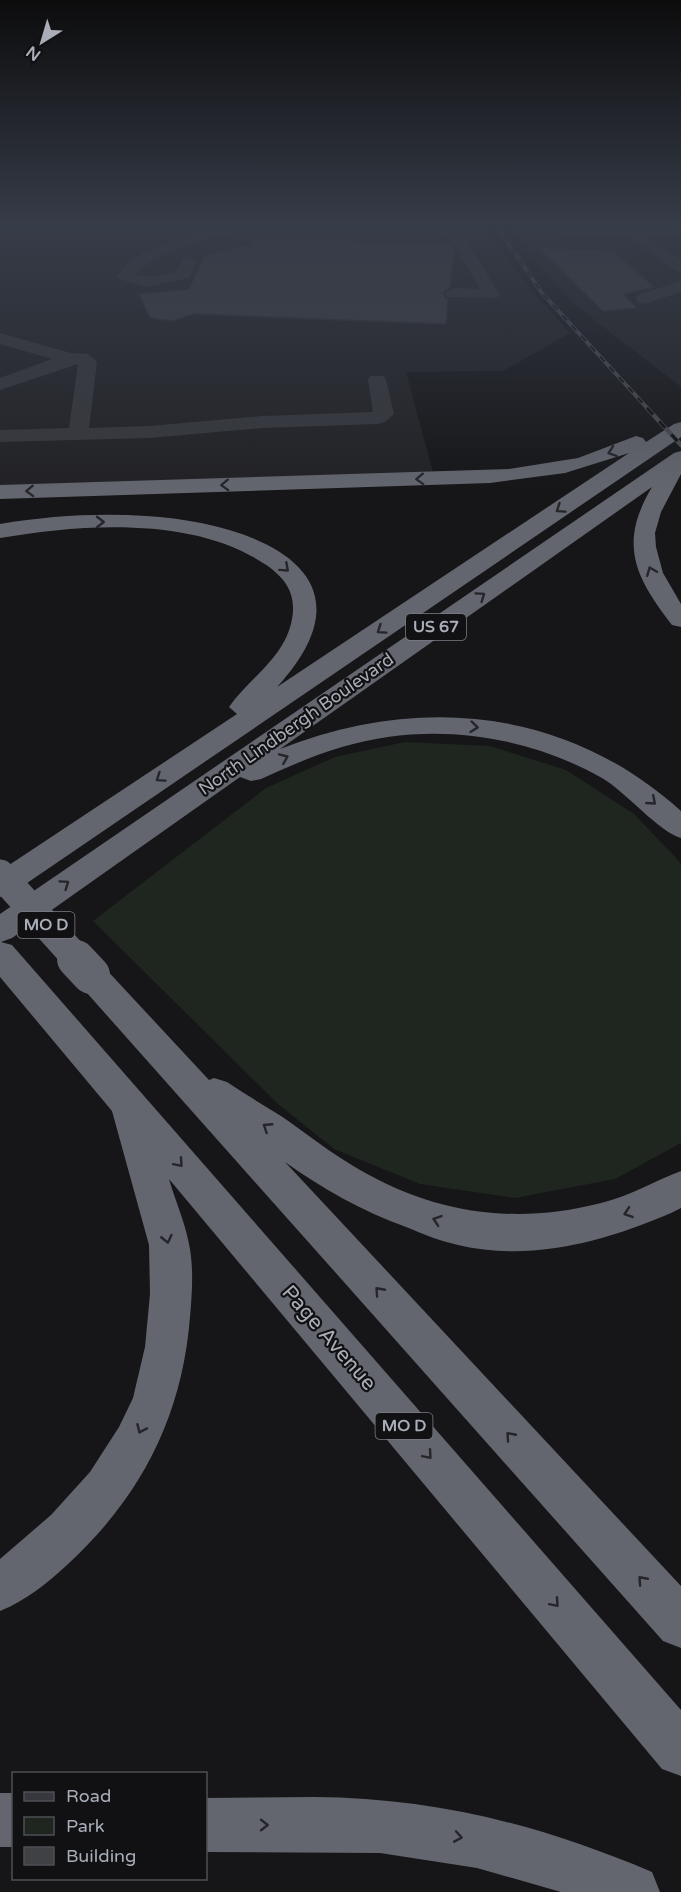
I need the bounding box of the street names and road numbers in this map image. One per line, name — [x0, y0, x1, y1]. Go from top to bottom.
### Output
road number: US 67 — [406, 614, 466, 640]
street label: North Lindbergh Boulevard — [194, 648, 398, 800]
road number: MO D — [18, 912, 74, 938]
street label: Page Avenue — [277, 1280, 382, 1396]
road number: MO D — [376, 1413, 432, 1439]

